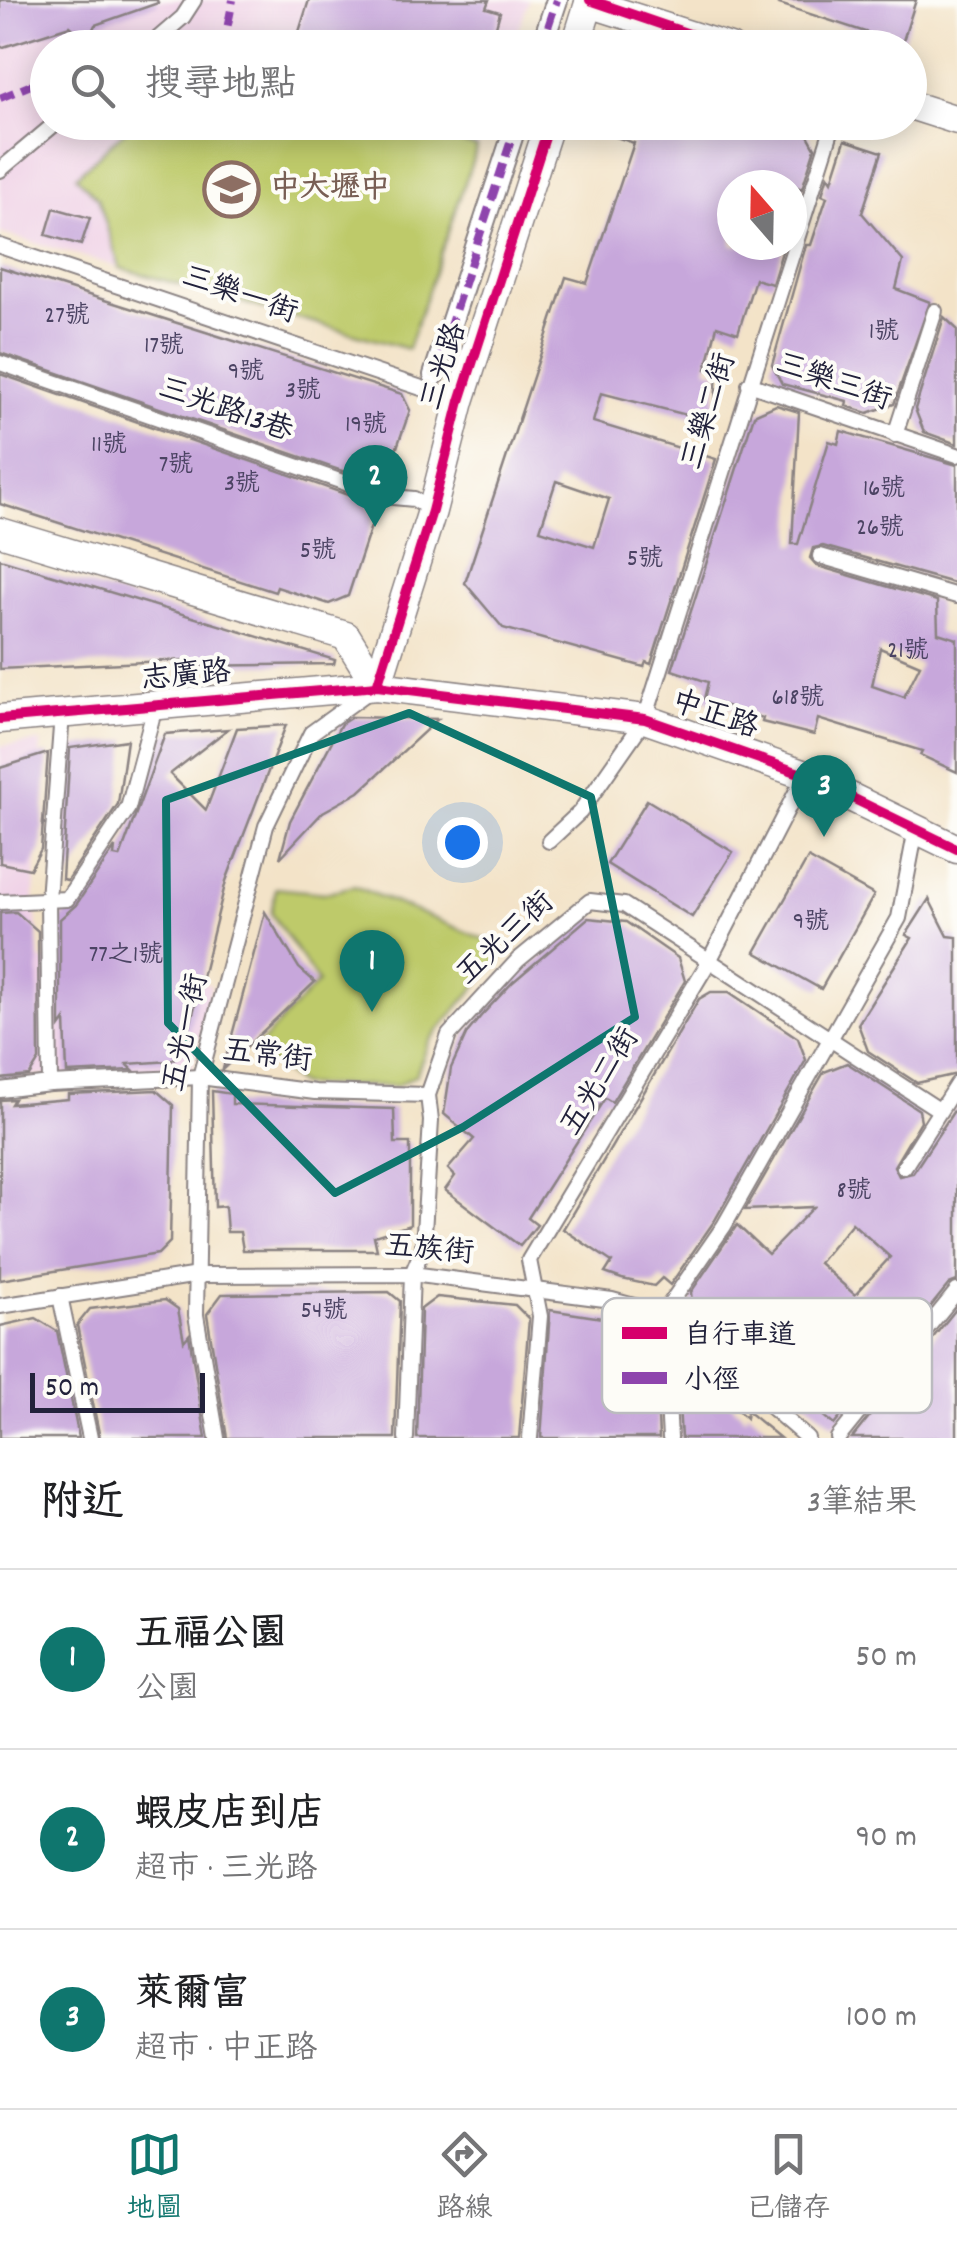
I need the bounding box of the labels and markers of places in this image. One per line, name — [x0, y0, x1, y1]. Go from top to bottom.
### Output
school or university icon: 中大壢中 — [201, 160, 261, 220]
place label: 中大壢中 — [270, 169, 390, 212]
pin: 2 — [342, 444, 408, 527]
pin: 3 — [792, 754, 856, 837]
pin: 1 — [340, 930, 404, 1012]

